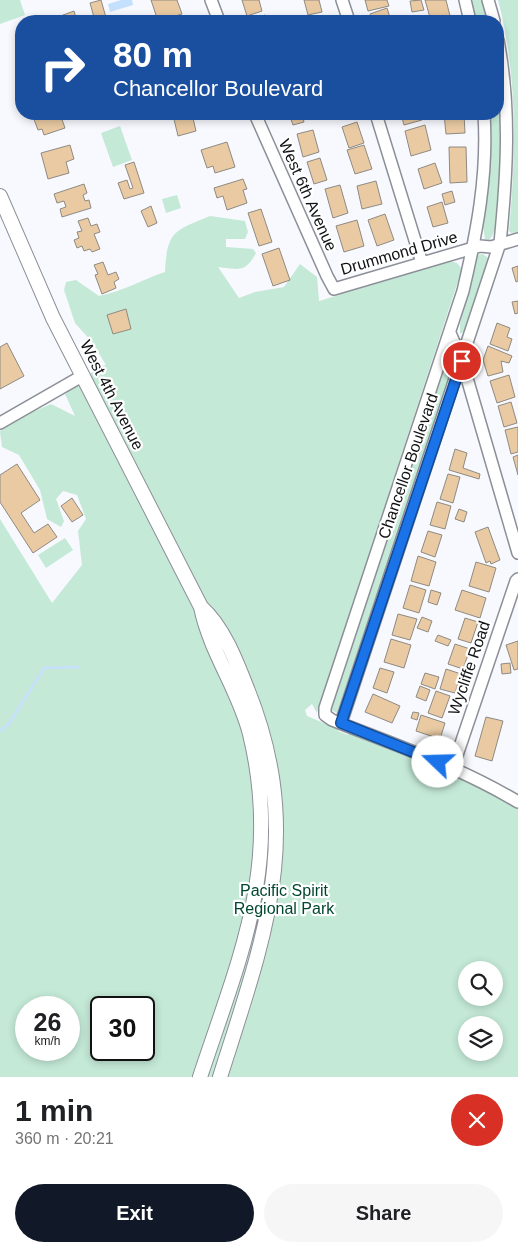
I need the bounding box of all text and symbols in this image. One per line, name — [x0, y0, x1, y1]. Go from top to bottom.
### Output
icon: right — [30, 35, 95, 100]
text: 80 m — [113, 35, 193, 74]
text: Chancellor Boulevard — [113, 76, 323, 101]
street label: West 6th Avenue — [276, 137, 340, 254]
street label: Drummond Drive — [339, 228, 460, 278]
street label: West 4th Avenue — [77, 338, 147, 453]
pin — [441, 340, 483, 382]
icon: arrive — [448, 347, 476, 375]
street label: Chancellor Boulevard — [375, 391, 441, 541]
street label: Wycliffe Road — [445, 619, 493, 717]
position arrow — [411, 735, 463, 787]
park label: Pacific Spirit Regional Park — [234, 882, 335, 917]
map controls — [458, 961, 503, 1061]
button: search — [458, 961, 503, 1006]
speed limit sign: 30 — [90, 996, 155, 1061]
text: 26 — [34, 1008, 61, 1036]
button: layers — [458, 1016, 503, 1061]
text: km/h — [34, 1034, 61, 1048]
text: 1 min — [15, 1094, 93, 1127]
button: close — [451, 1094, 503, 1146]
text: 360 m · 20:21 — [15, 1130, 114, 1147]
button: Exit — [15, 1184, 254, 1242]
button: Share — [264, 1184, 503, 1242]

